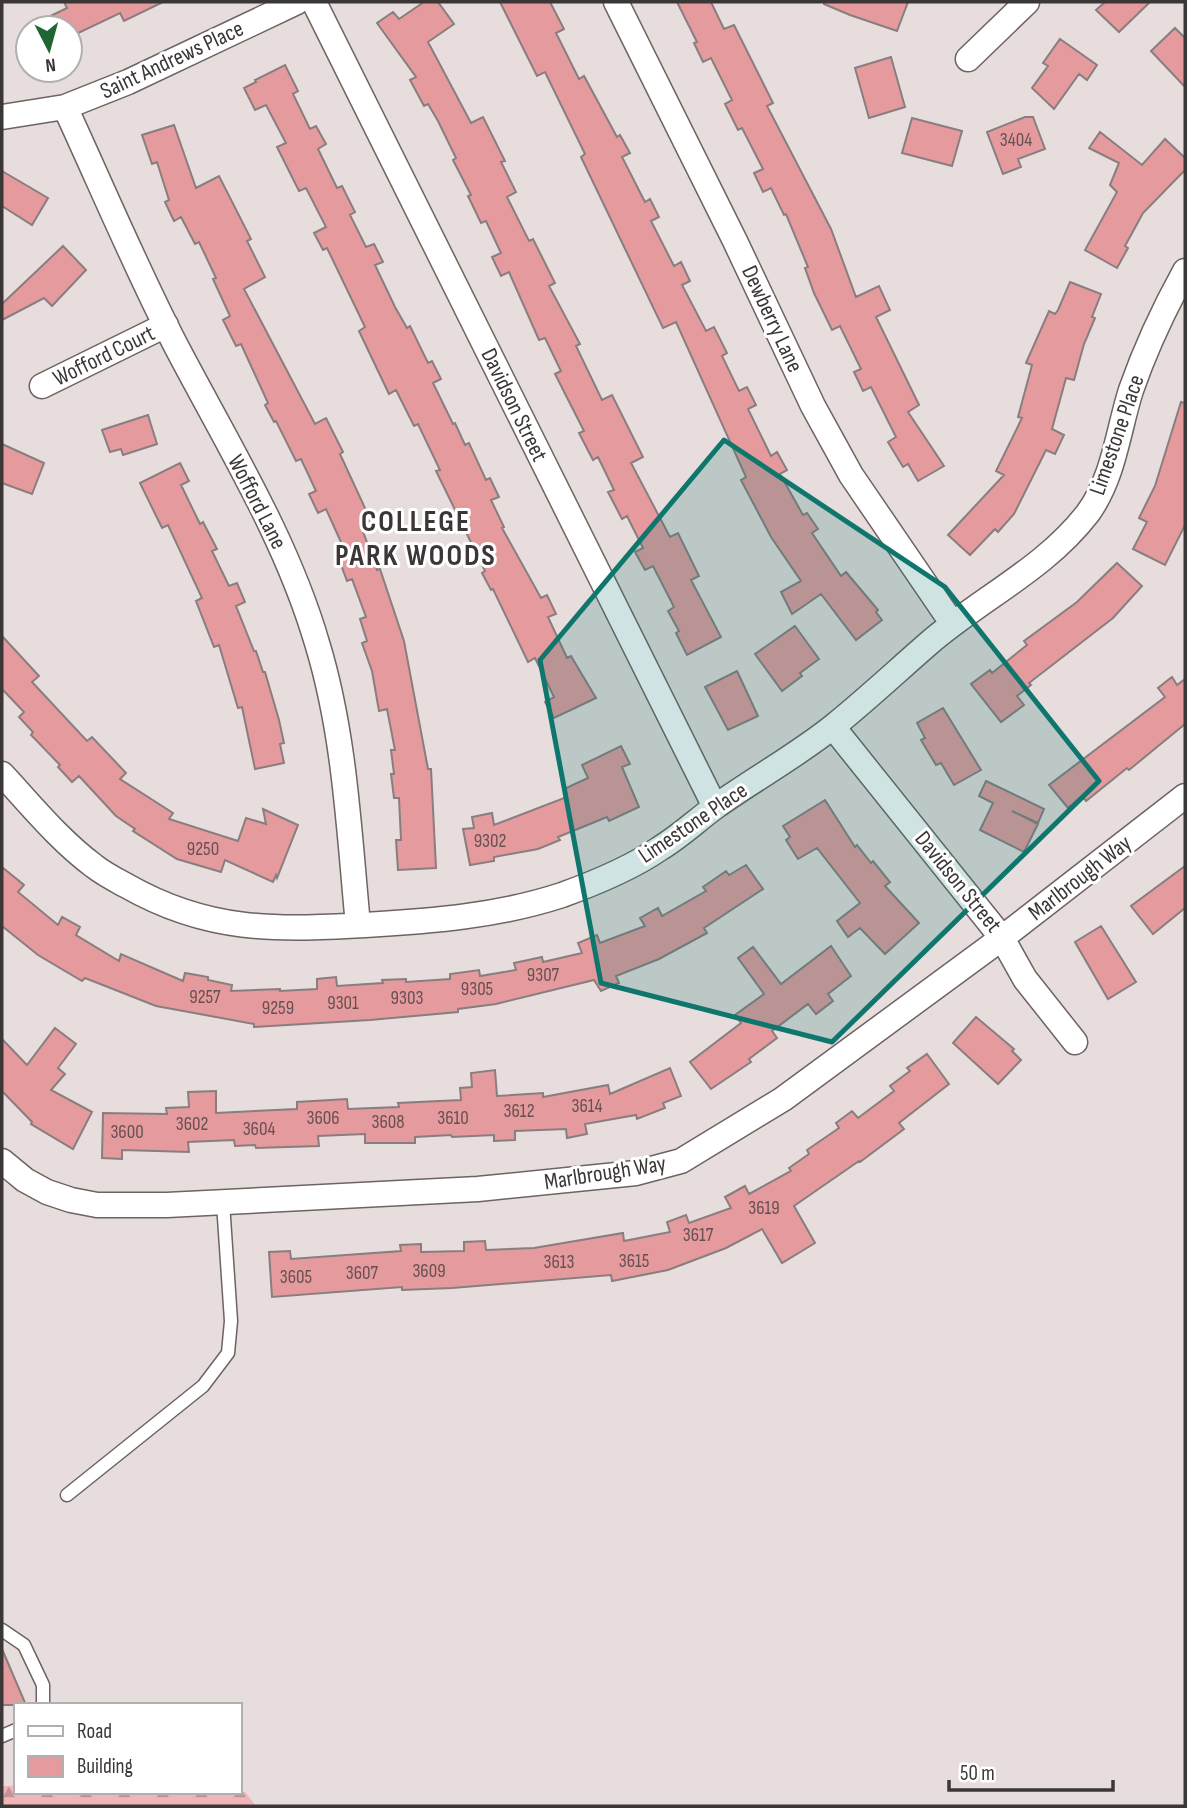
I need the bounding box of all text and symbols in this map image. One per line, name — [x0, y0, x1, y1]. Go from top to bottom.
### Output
north arrow — [14, 14, 84, 84]
street label: Saint Andrews Place — [96, 15, 248, 105]
text: N — [44, 52, 57, 76]
house number: 3404 — [1000, 129, 1032, 152]
street label: Dewberry Lane — [735, 261, 809, 377]
street label: Wofford Court — [49, 319, 159, 393]
street label: Davidson Street — [475, 344, 553, 466]
street label: Limestone Place — [1083, 371, 1151, 499]
street label: Wofford Lane — [221, 450, 293, 554]
district label: COLLEGE PARK WOODS — [335, 504, 497, 574]
street label: Limestone Place — [633, 776, 753, 870]
street label: Davidson Street — [909, 826, 1007, 938]
street label: Marlbrough Way — [1023, 829, 1137, 927]
house number: 9302 — [474, 830, 506, 853]
house number: 9250 — [187, 838, 219, 861]
house number: 9307 — [527, 964, 560, 987]
house number: 9305 — [461, 978, 493, 1001]
house number: 9257 — [189, 986, 221, 1009]
house number: 9303 — [391, 987, 423, 1010]
house number: 9301 — [327, 992, 359, 1015]
house number: 9259 — [262, 997, 294, 1020]
house number: 3614 — [572, 1095, 602, 1118]
house number: 3612 — [504, 1100, 534, 1123]
house number: 3606 — [306, 1107, 340, 1130]
house number: 3610 — [437, 1107, 469, 1130]
house number: 3608 — [371, 1111, 405, 1134]
house number: 3602 — [176, 1113, 208, 1136]
house number: 3604 — [243, 1118, 275, 1141]
house number: 3600 — [110, 1121, 144, 1144]
street label: Marlbrough Way — [542, 1150, 668, 1196]
house number: 3619 — [748, 1197, 780, 1220]
house number: 3617 — [683, 1224, 714, 1247]
house number: 3615 — [619, 1250, 649, 1273]
house number: 3613 — [544, 1251, 574, 1274]
house number: 3609 — [412, 1260, 446, 1283]
house number: 3607 — [346, 1262, 379, 1285]
house number: 3605 — [280, 1266, 312, 1289]
legend — [14, 1703, 242, 1794]
text: Road — [77, 1719, 112, 1744]
scale bar — [949, 1748, 1114, 1792]
text: Building — [77, 1754, 133, 1779]
text: 50 m — [960, 1761, 995, 1786]

